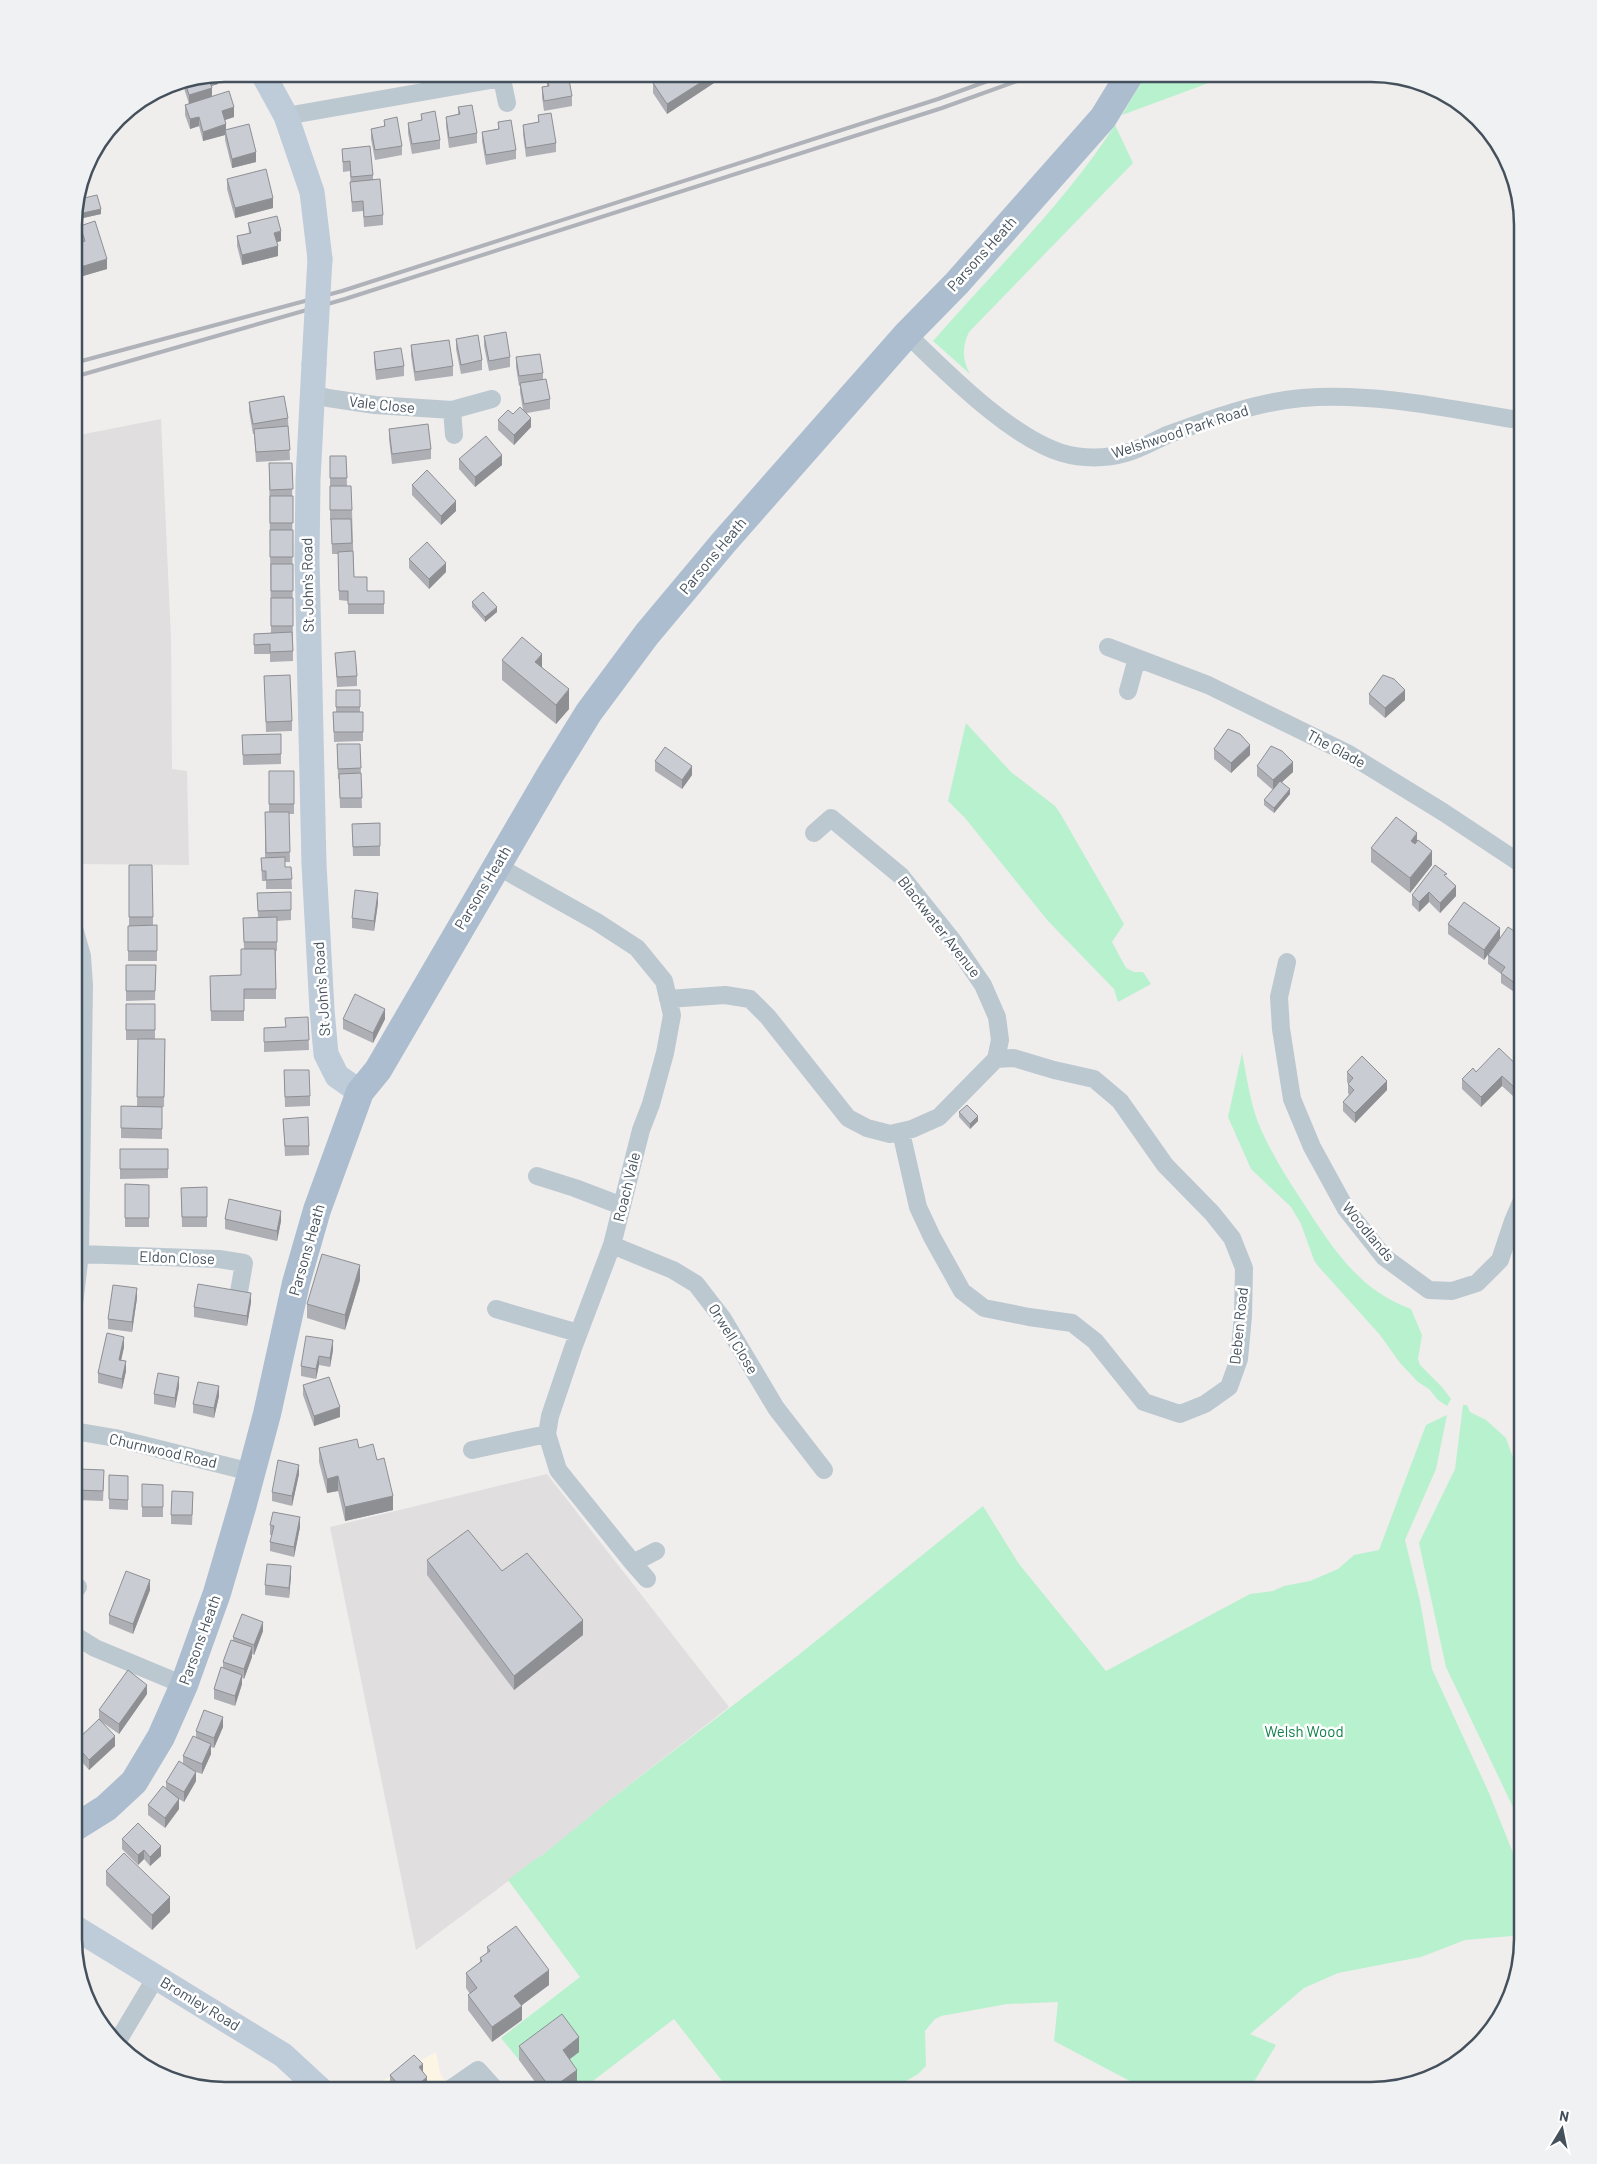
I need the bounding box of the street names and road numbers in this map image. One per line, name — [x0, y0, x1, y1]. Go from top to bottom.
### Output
street label: Parsons Heath — [943, 212, 1020, 294]
street label: Vale Close — [348, 392, 416, 416]
street label: Welshwood Park Road — [1109, 400, 1250, 462]
street label: Parsons Heath — [675, 513, 750, 597]
street label: St John's Road — [297, 537, 317, 633]
street label: The Glade — [1304, 725, 1369, 771]
street label: Parsons Heath — [450, 842, 514, 933]
street label: Blackwater Avenue — [895, 872, 985, 981]
street label: St John's Road — [309, 941, 333, 1037]
street label: Roach Vale — [609, 1150, 643, 1223]
street label: Woodlands — [1339, 1198, 1399, 1265]
street label: Parsons Heath — [284, 1202, 328, 1298]
street label: Eldon Close — [139, 1247, 215, 1267]
street label: Deben Road — [1225, 1286, 1251, 1365]
street label: Orwell Close — [705, 1300, 763, 1377]
street label: Churnwood Road — [108, 1429, 219, 1471]
street label: Parsons Heath — [174, 1592, 224, 1687]
street label: Bromley Road — [157, 1972, 244, 2034]

